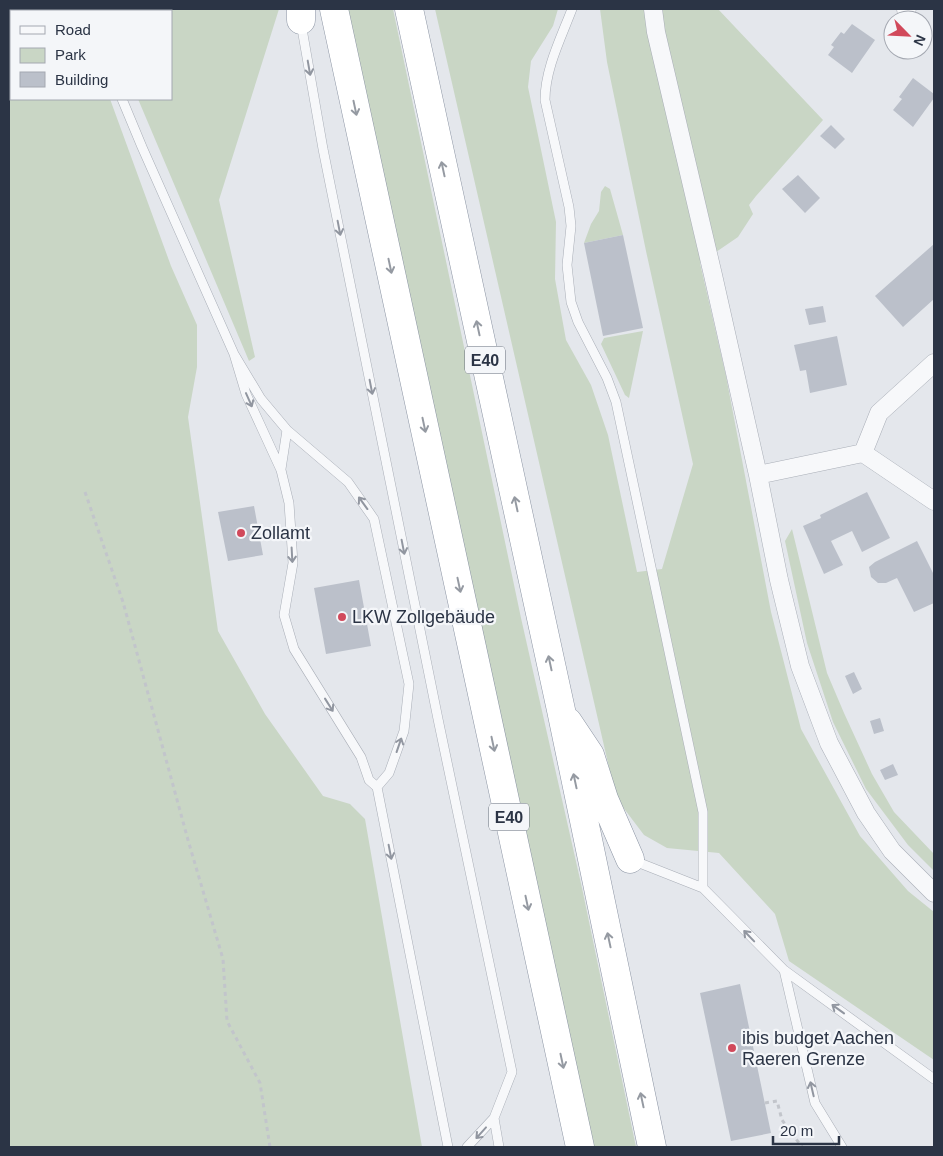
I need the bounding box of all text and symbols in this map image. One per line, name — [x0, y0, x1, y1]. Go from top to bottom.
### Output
legend — [10, 10, 172, 100]
north arrow — [883, 10, 933, 60]
text: Road — [55, 21, 91, 38]
text: N — [911, 32, 929, 48]
text: Park — [55, 46, 86, 63]
one-way arrow — [305, 60, 315, 76]
text: Building — [55, 71, 108, 88]
one-way arrow — [351, 99, 360, 115]
one-way arrow — [438, 162, 448, 178]
one-way arrow — [335, 220, 344, 236]
one-way arrow — [386, 258, 395, 274]
one-way arrow — [473, 320, 482, 336]
road number: E40 — [465, 346, 505, 374]
one-way arrow — [367, 379, 376, 395]
one-way arrow — [244, 392, 254, 407]
one-way arrow — [420, 417, 429, 433]
one-way arrow — [358, 496, 368, 510]
one-way arrow — [511, 496, 520, 512]
place label: Zollamt — [251, 523, 310, 543]
marker: Zollamt — [235, 527, 247, 539]
one-way arrow — [399, 538, 409, 554]
one-way arrow — [288, 546, 297, 562]
one-way arrow — [455, 576, 464, 592]
place label: LKW Zollgebäude — [352, 607, 495, 627]
marker: LKW Zollgebäude — [336, 611, 348, 623]
one-way arrow — [545, 655, 554, 671]
one-way arrow — [324, 697, 334, 711]
one-way arrow — [489, 735, 498, 751]
one-way arrow — [395, 738, 404, 753]
one-way arrow — [570, 774, 580, 790]
road number: E40 — [489, 804, 529, 830]
one-way arrow — [386, 844, 395, 860]
one-way arrow — [523, 894, 533, 910]
one-way arrow — [743, 930, 755, 942]
one-way arrow — [603, 933, 613, 949]
one-way arrow — [831, 1004, 845, 1014]
place label: ibis budget Aachen Raeren Grenze — [742, 1028, 894, 1069]
marker: ibis budget Aachen Raeren Grenze — [726, 1042, 738, 1054]
one-way arrow — [557, 1053, 567, 1069]
one-way arrow — [807, 1082, 816, 1098]
one-way arrow — [637, 1092, 646, 1108]
scale bar — [773, 1114, 839, 1146]
text: 20 m — [780, 1122, 813, 1139]
one-way arrow — [475, 1126, 487, 1139]

